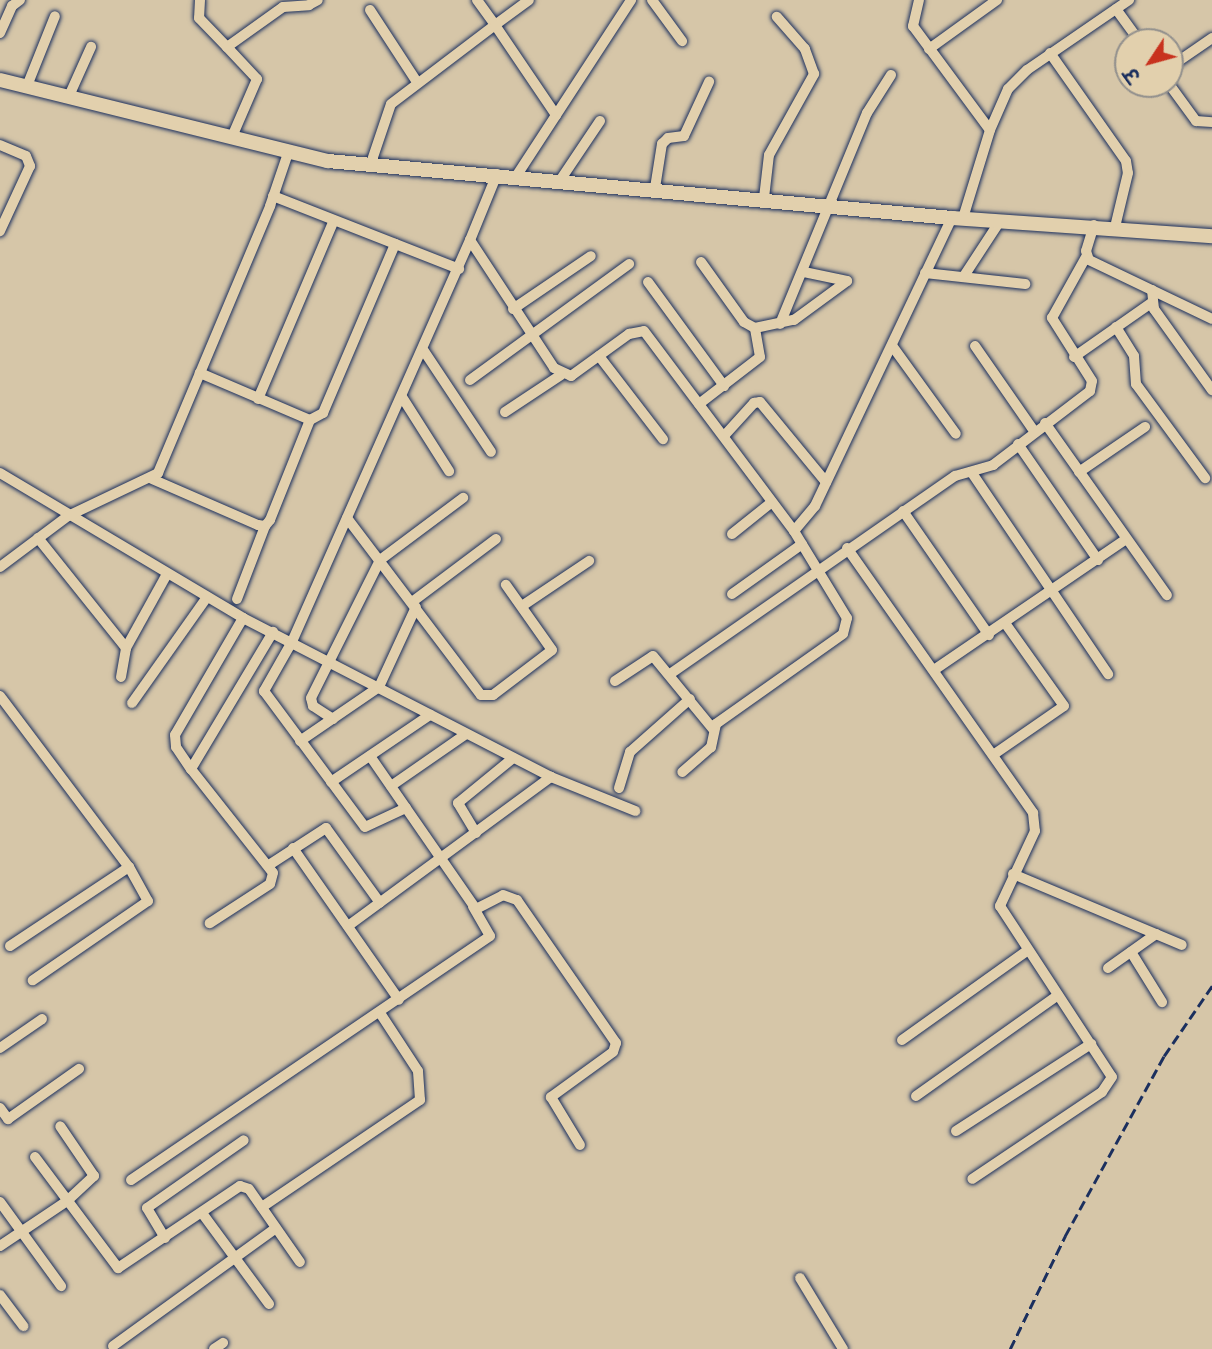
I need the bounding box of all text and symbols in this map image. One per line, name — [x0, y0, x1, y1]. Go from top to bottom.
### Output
north arrow — [1114, 28, 1184, 98]
text: उ — [1119, 61, 1148, 88]

